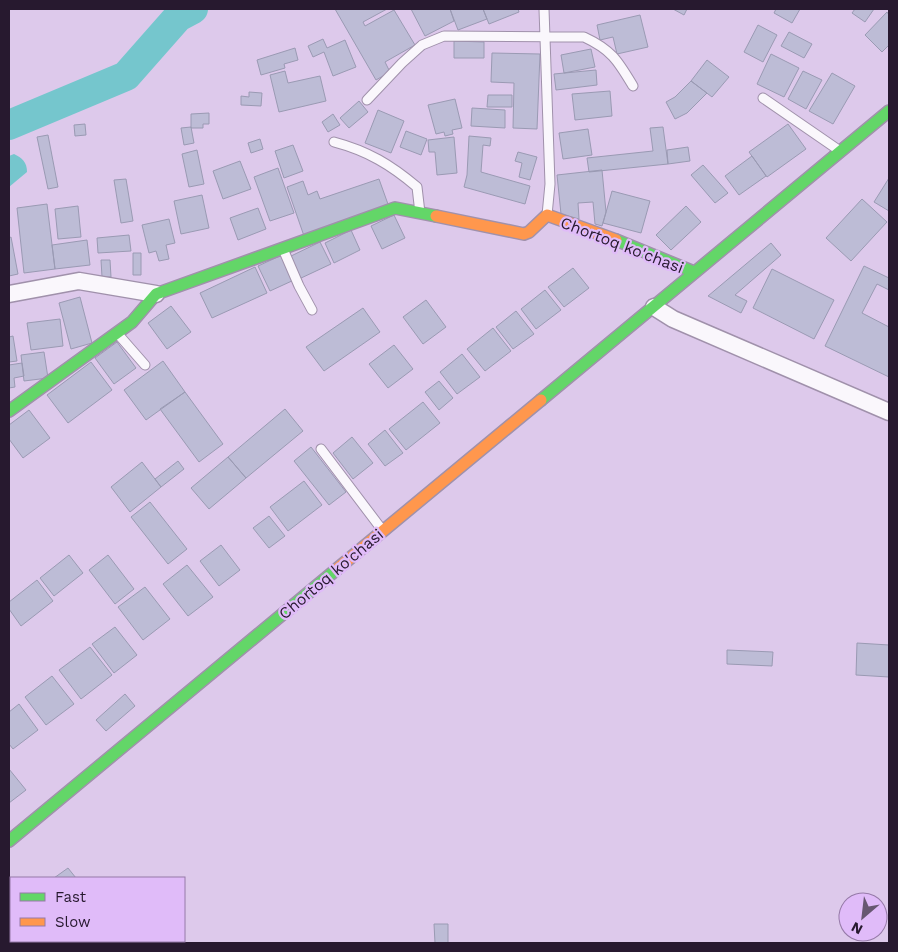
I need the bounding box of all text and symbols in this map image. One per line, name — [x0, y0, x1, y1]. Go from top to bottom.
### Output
street label: Chortoq ko'chasi — [558, 213, 686, 277]
street label: Chortoq ko'chasi — [275, 525, 387, 623]
legend — [10, 877, 185, 942]
text: Fast — [55, 888, 87, 906]
north arrow — [838, 892, 888, 942]
text: Slow — [55, 913, 91, 931]
text: N — [849, 919, 865, 938]

